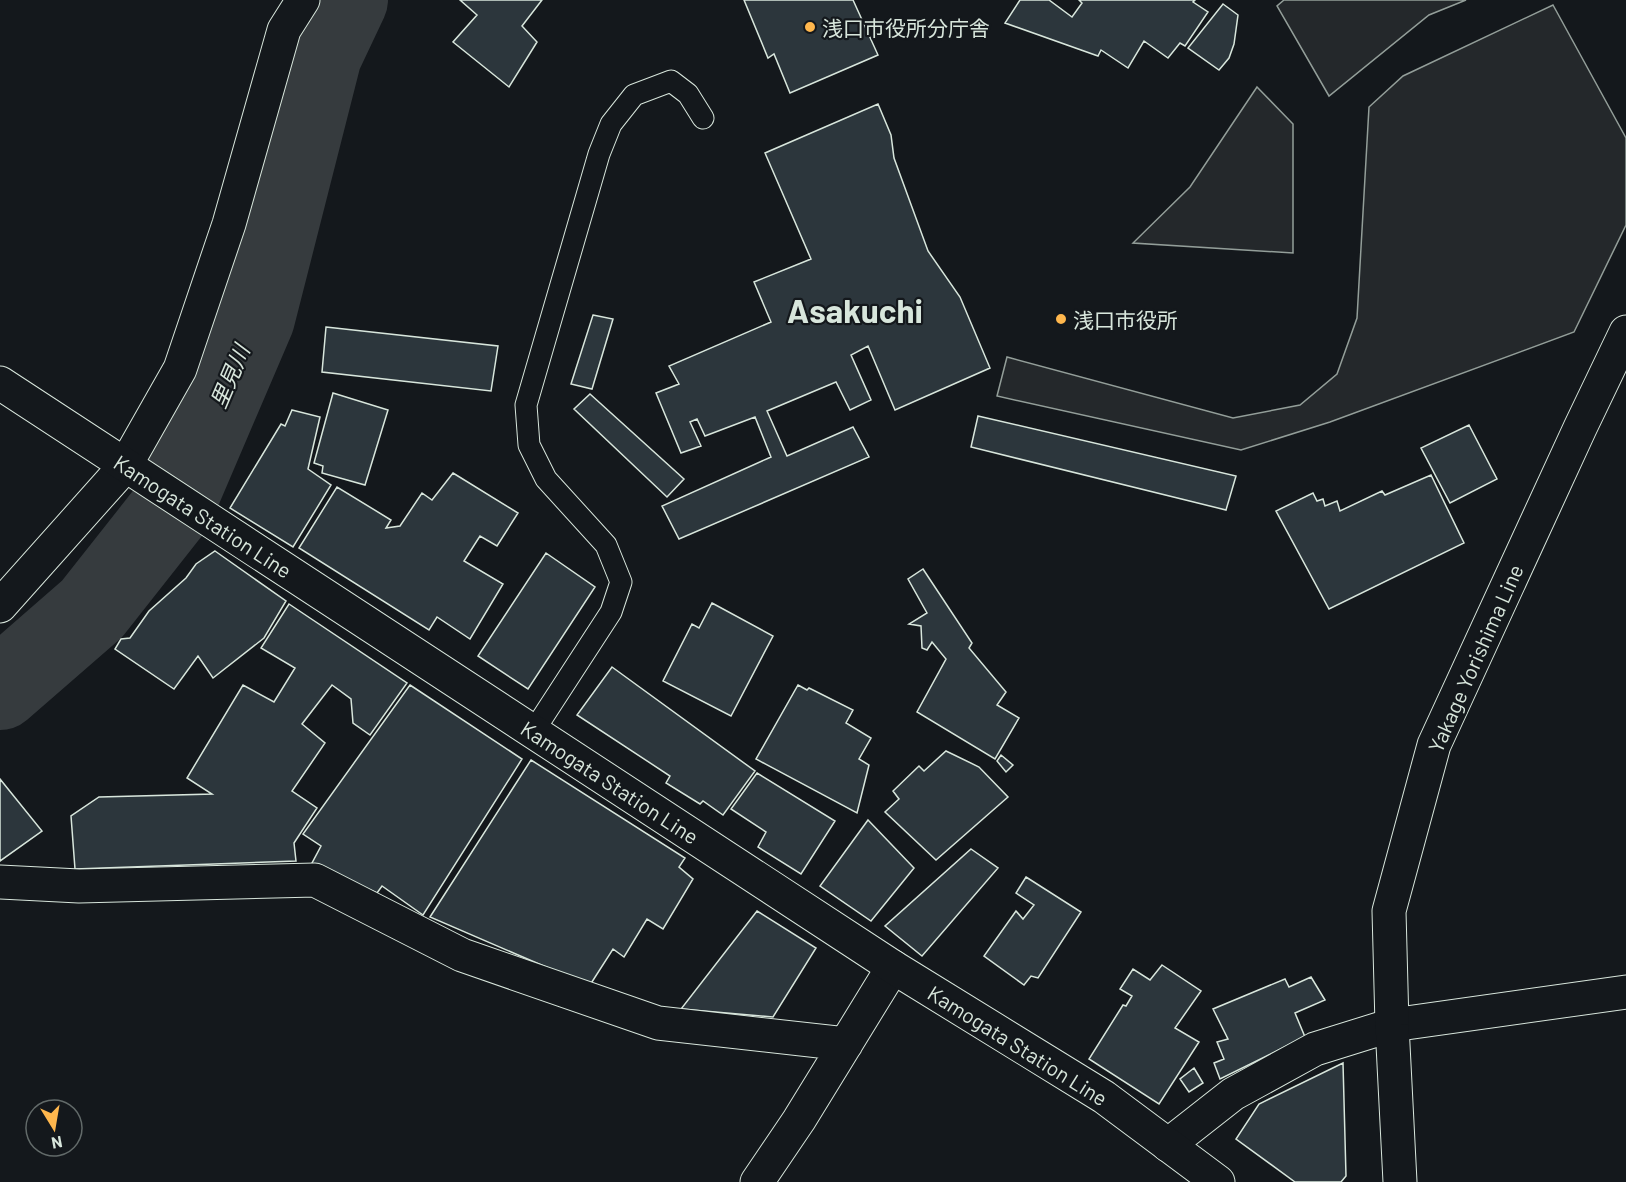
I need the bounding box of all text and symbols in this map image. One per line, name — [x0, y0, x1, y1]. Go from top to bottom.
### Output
place label: 浅口市役所分庁舎 — [822, 15, 990, 40]
marker: 浅口市役所分庁舎 — [803, 20, 817, 34]
district label: Asakuchi — [787, 290, 923, 330]
place label: 浅口市役所 — [1073, 307, 1178, 332]
marker: 浅口市役所 — [1054, 312, 1068, 326]
water label: 里見川 — [204, 339, 255, 411]
street label: Kamogata Station Line — [109, 449, 297, 583]
street label: Yakage Yorishima Line — [1422, 560, 1528, 756]
street label: Kamogata Station Line — [516, 715, 704, 849]
street label: Kamogata Station Line — [924, 980, 1112, 1110]
north arrow — [24, 1098, 84, 1158]
text: N — [50, 1133, 64, 1154]

